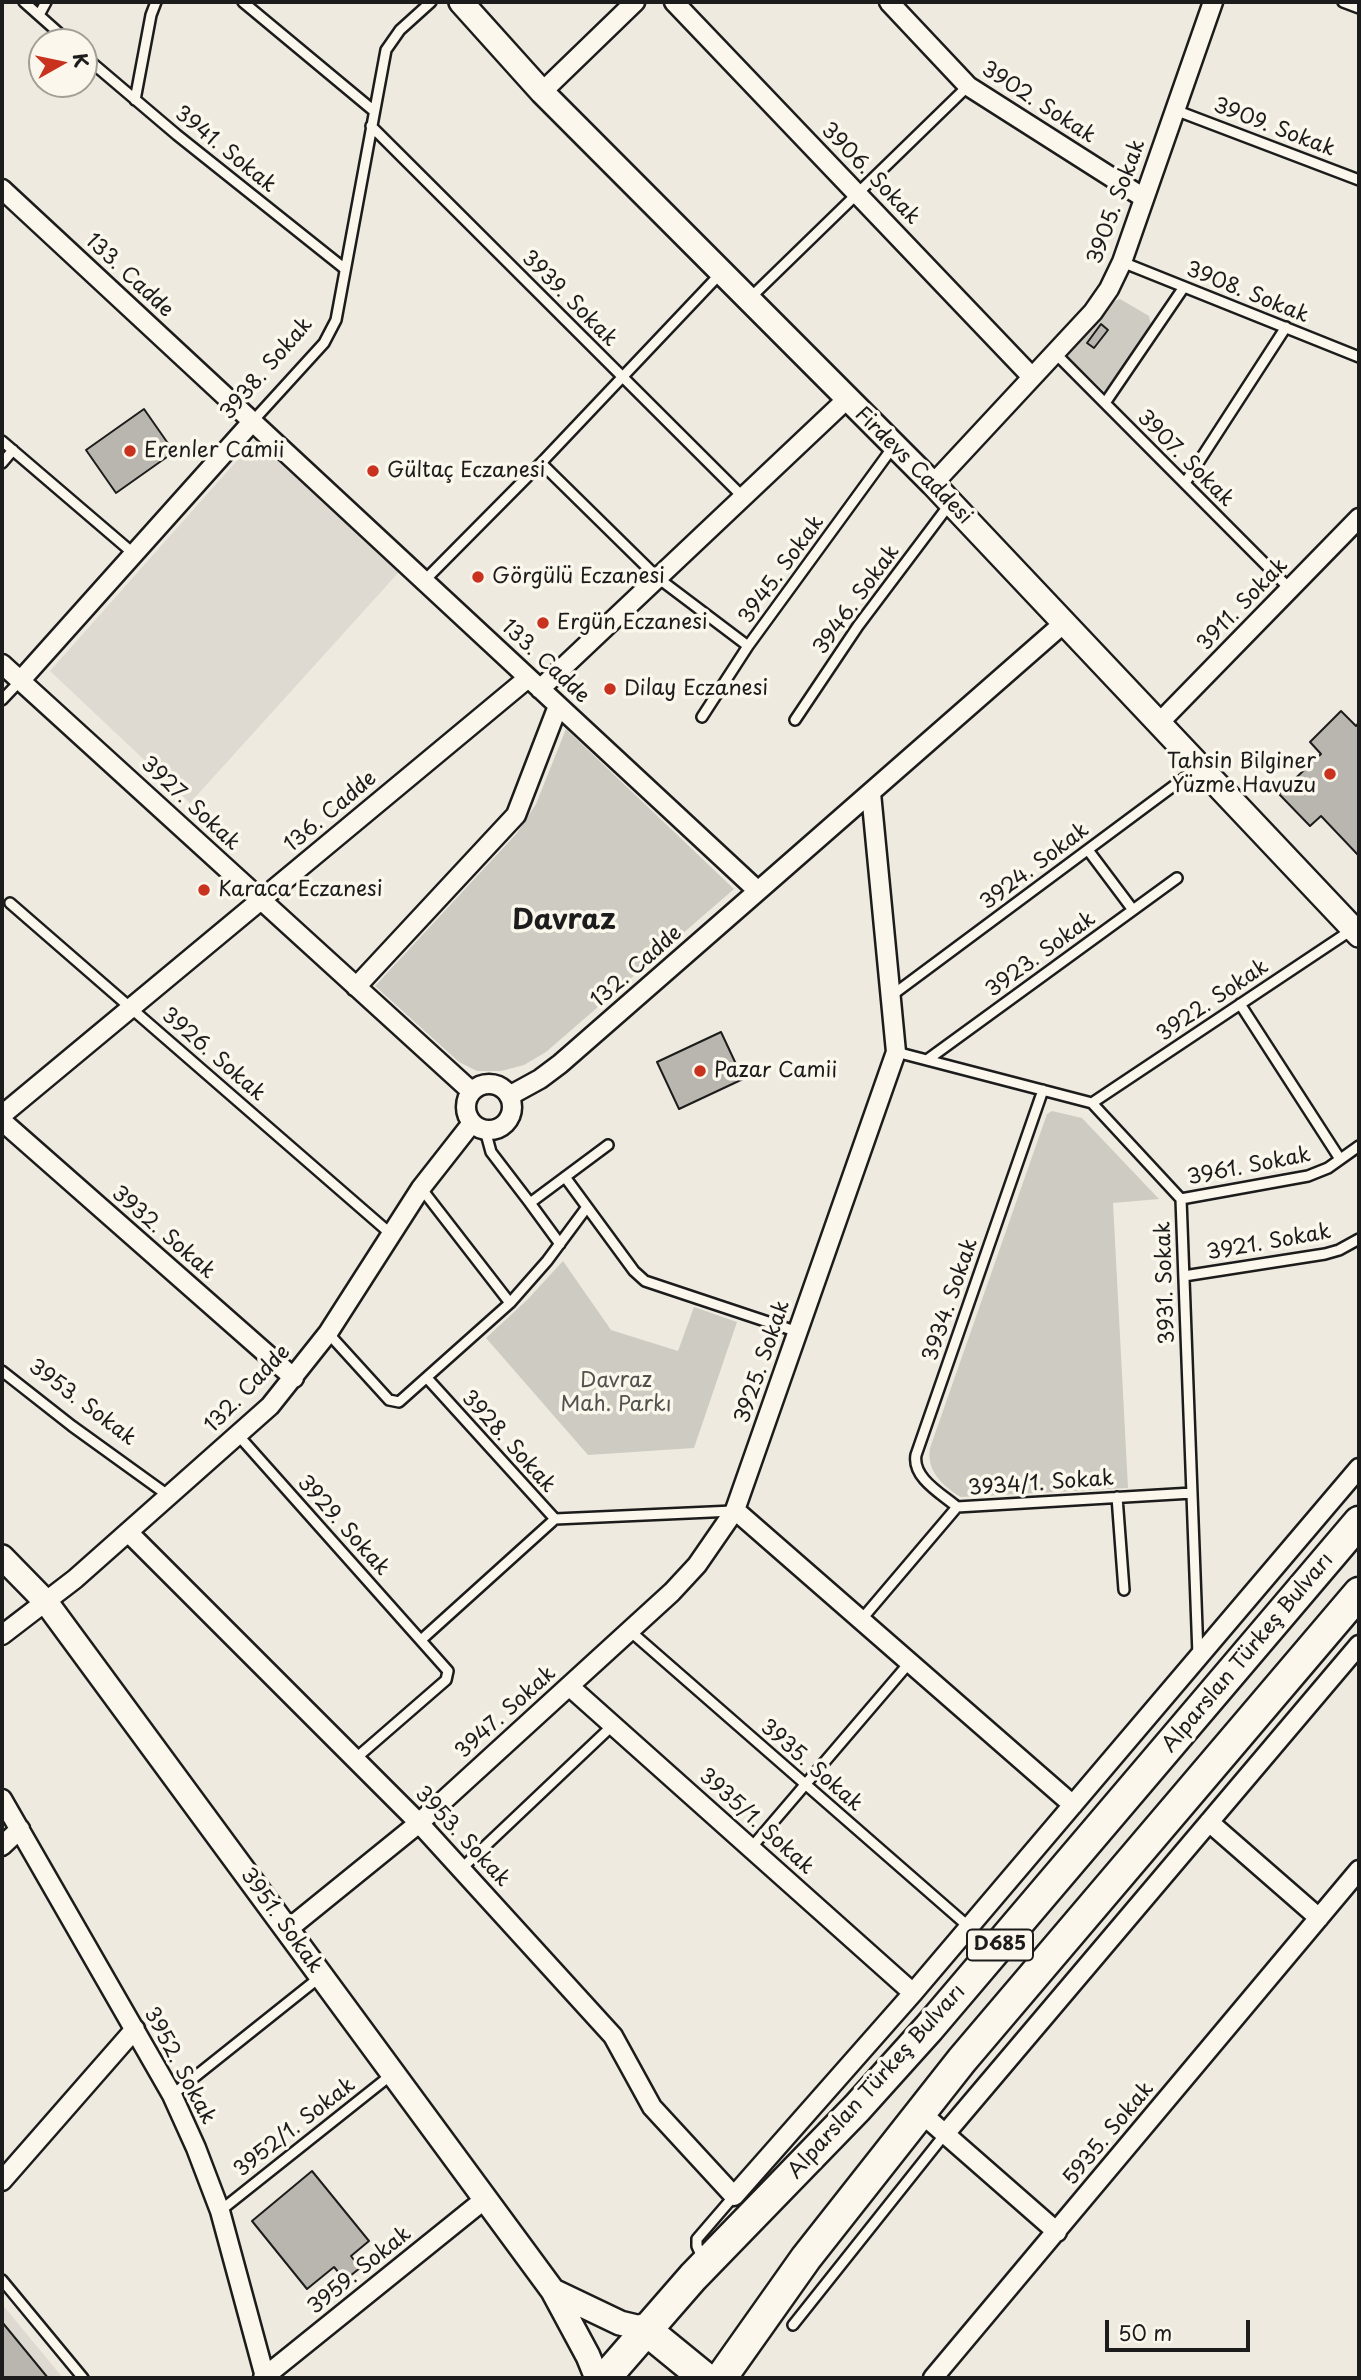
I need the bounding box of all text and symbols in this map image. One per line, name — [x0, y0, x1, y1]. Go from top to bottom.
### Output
north arrow — [28, 28, 98, 98]
text: K — [67, 51, 97, 69]
street label: 3902. Sokak — [976, 57, 1100, 149]
street label: 3909. Sokak — [1209, 93, 1339, 163]
street label: 3941. Sokak — [169, 101, 281, 199]
street label: 3906. Sokak — [815, 118, 925, 230]
street label: 3905. Sokak — [1083, 136, 1151, 268]
street label: 133. Cadde — [80, 229, 178, 323]
street label: 3939. Sokak — [516, 246, 622, 352]
street label: 3908. Sokak — [1182, 257, 1312, 329]
street label: 3938. Sokak — [216, 313, 318, 425]
street label: Firdevs Caddesi — [849, 402, 977, 530]
street label: 3907. Sokak — [1131, 405, 1239, 513]
place label: Erenler Camii — [144, 438, 285, 464]
marker: Erenler Camii — [122, 443, 138, 459]
place label: Gültaç Eczanesi — [387, 458, 545, 484]
marker: Gültaç Eczanesi — [365, 463, 381, 479]
street label: 3945. Sokak — [734, 511, 830, 629]
street label: 3946. Sokak — [809, 540, 905, 660]
street label: 3911. Sokak — [1193, 553, 1293, 657]
place label: Görgülü Eczanesi — [492, 564, 665, 590]
marker: Görgülü Eczanesi — [470, 569, 486, 585]
place label: Ergün Eczanesi — [557, 610, 708, 636]
street label: 133. Cadde — [496, 615, 594, 709]
marker: Ergün Eczanesi — [535, 615, 551, 631]
place label: Dilay Eczanesi — [624, 676, 768, 702]
marker: Dilay Eczanesi — [602, 681, 618, 697]
place label: Tahsin Bilginer Yüzme Havuzu — [1167, 749, 1316, 799]
street label: 3927. Sokak — [135, 752, 245, 856]
street label: 136. Cadde — [280, 766, 382, 858]
marker: Tahsin Bilginer Yüzme Havuzu — [1322, 766, 1338, 782]
street label: 3924. Sokak — [976, 818, 1094, 916]
place label: Karaca Eczanesi — [218, 877, 383, 903]
marker: Karaca Eczanesi — [196, 882, 212, 898]
district label: Davraz — [512, 904, 616, 938]
street label: 3923. Sokak — [981, 907, 1101, 1003]
street label: 132. Cadde — [587, 921, 687, 1013]
street label: 3922. Sokak — [1152, 954, 1274, 1048]
street label: 3926. Sokak — [156, 1003, 270, 1107]
place label: Pazar Camii — [714, 1058, 837, 1084]
marker: Pazar Camii — [692, 1063, 708, 1079]
street label: 3961. Sokak — [1185, 1143, 1313, 1191]
street label: 3932. Sokak — [106, 1181, 220, 1285]
street label: 3921. Sokak — [1205, 1220, 1333, 1266]
street label: 3931. Sokak — [1151, 1221, 1181, 1345]
street label: 3934. Sokak — [918, 1235, 984, 1365]
street label: 3925. Sokak — [730, 1297, 796, 1427]
street label: 132. Cadde — [200, 1340, 296, 1438]
street label: 3953. Sokak — [23, 1354, 141, 1452]
park label: Davraz Mah. Parkı — [561, 1368, 671, 1418]
street label: 3928. Sokak — [455, 1386, 561, 1498]
street label: 3934/1. Sokak — [967, 1466, 1115, 1502]
street label: 3929. Sokak — [291, 1471, 395, 1581]
street label: Alparslan Türkeş Bulvarı — [1157, 1548, 1339, 1758]
street label: 3947. Sokak — [451, 1661, 561, 1765]
street label: 3935. Sokak — [754, 1715, 868, 1817]
street label: 3935/1. Sokak — [693, 1764, 819, 1880]
street label: 3953. Sokak — [409, 1782, 515, 1892]
street label: 3951. Sokak — [234, 1864, 328, 1978]
road number: D685 — [967, 1929, 1033, 1960]
street label: Alparslan Türkeş Bulvarı — [783, 1980, 971, 2184]
street label: 3952. Sokak — [138, 2003, 220, 2129]
street label: 3952/1. Sokak — [229, 2073, 361, 2183]
street label: 5935. Sokak — [1058, 2077, 1160, 2191]
street label: 3959. Sokak — [303, 2222, 417, 2320]
scale bar — [1109, 2306, 1254, 2350]
text: 50 m — [1118, 2316, 1172, 2348]

